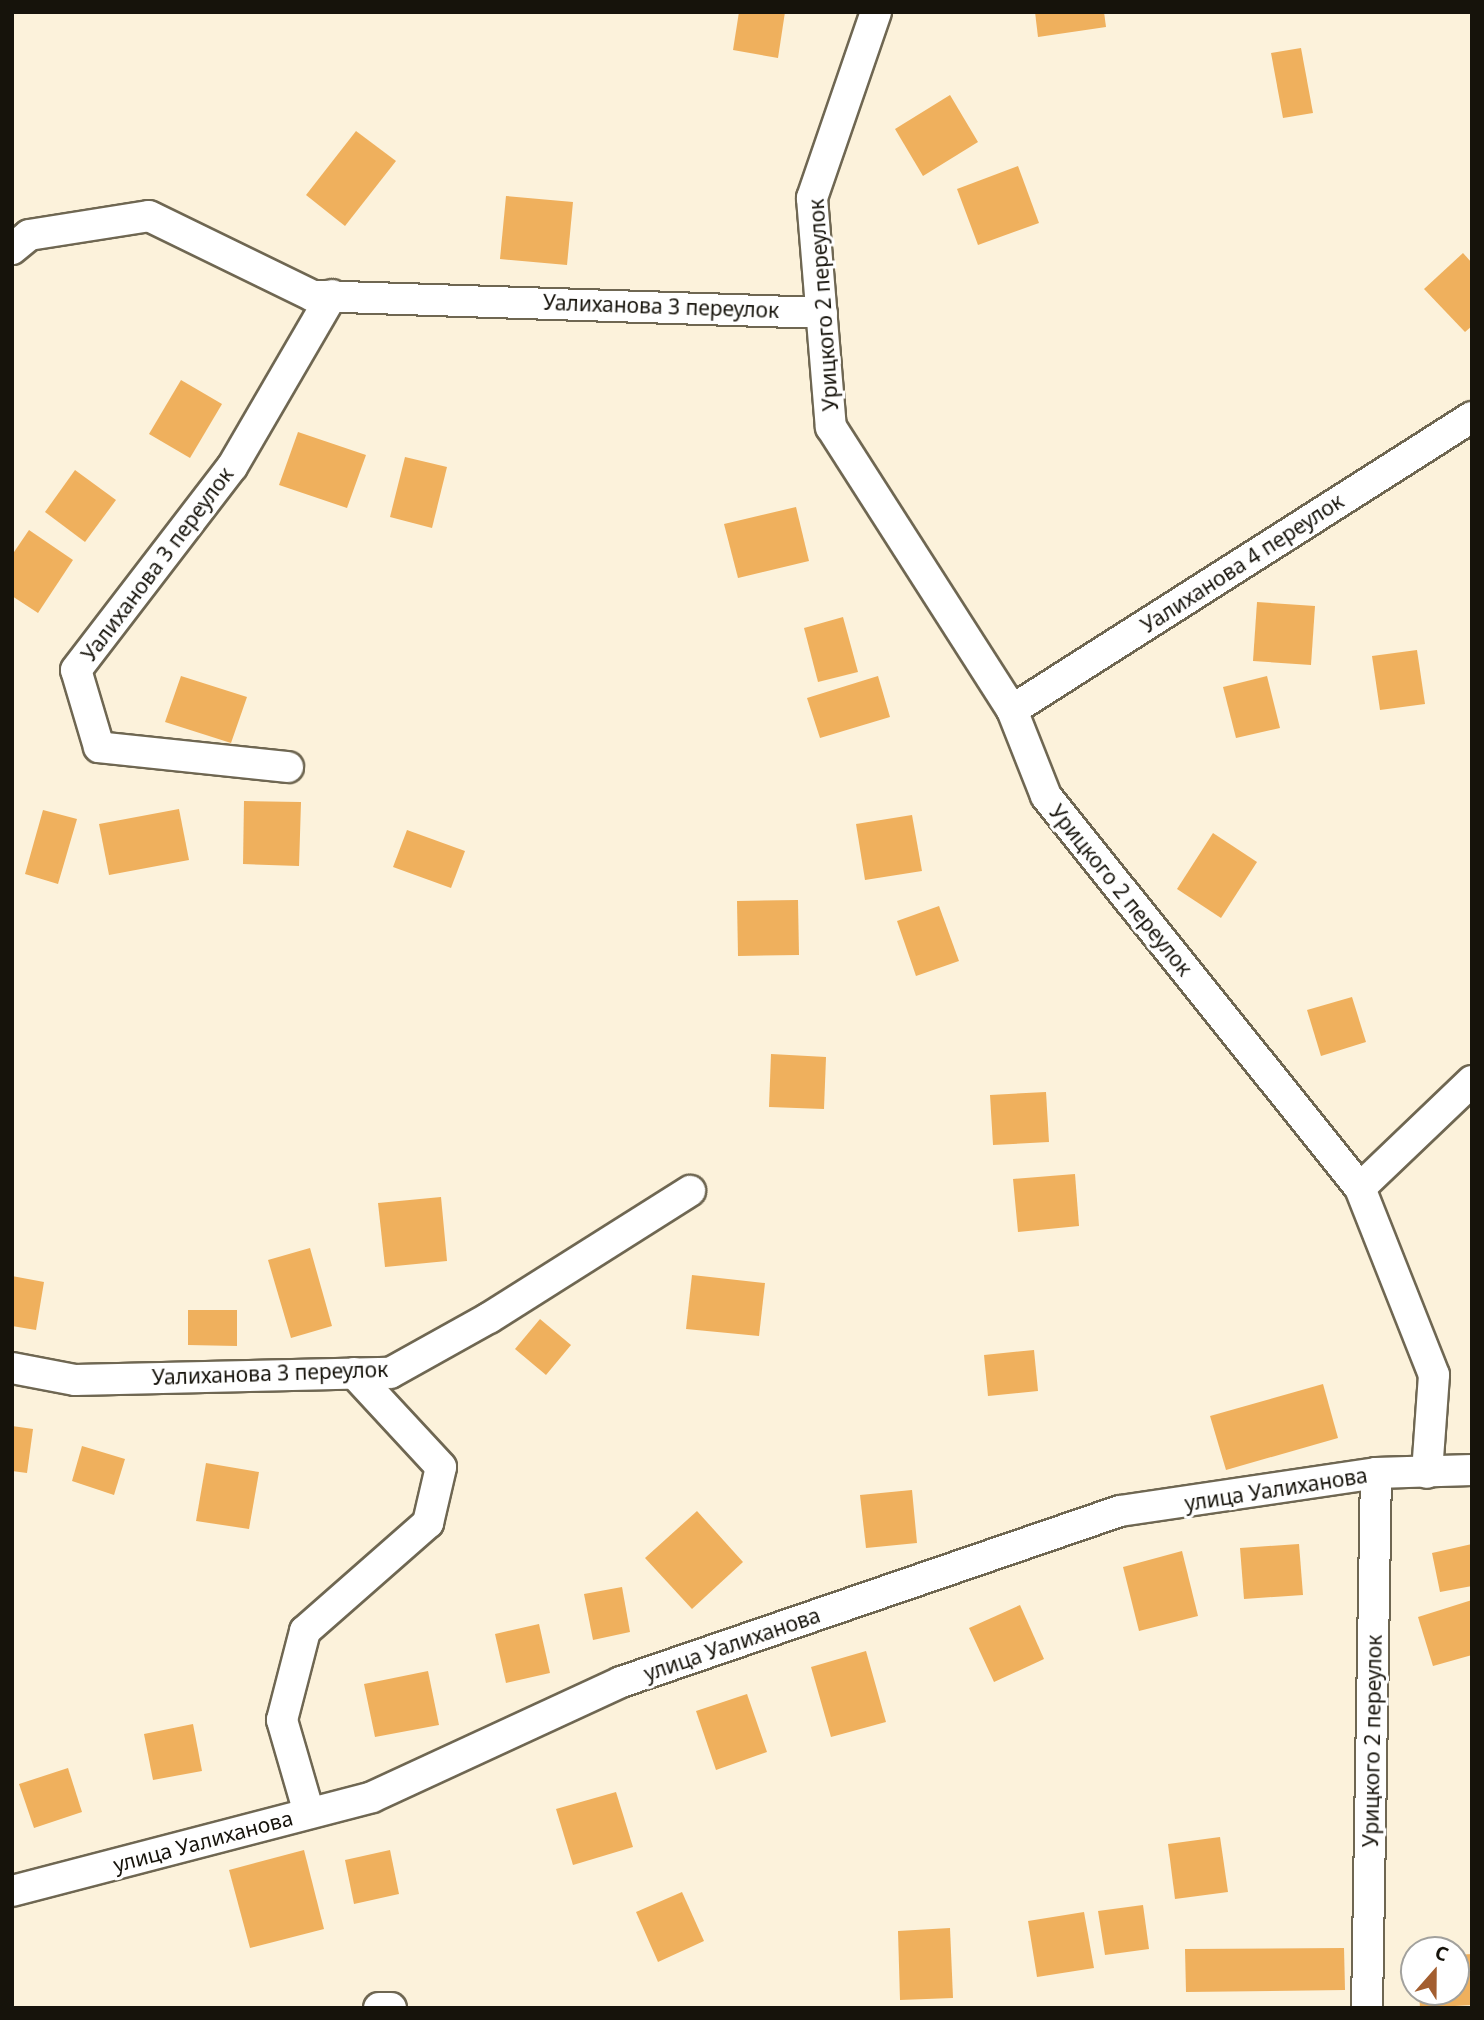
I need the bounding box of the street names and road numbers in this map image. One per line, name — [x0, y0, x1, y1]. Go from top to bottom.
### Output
street label: Урицкого 2 переулок — [803, 198, 843, 412]
street label: Уалиханова 3 переулок — [542, 289, 780, 323]
street label: Уалиханова 3 переулок — [76, 462, 238, 666]
street label: Уалиханова 4 переулок — [1136, 488, 1348, 638]
street label: Урицкого 2 переулок — [1044, 799, 1198, 981]
street label: Уалиханова 3 переулок — [151, 1356, 389, 1390]
street label: улица Уалиханова — [1183, 1462, 1369, 1516]
street label: улица Уалиханова — [641, 1602, 823, 1686]
street label: Урицкого 2 переулок — [1358, 1635, 1386, 1847]
street label: улица Уалиханова — [110, 1805, 296, 1877]

